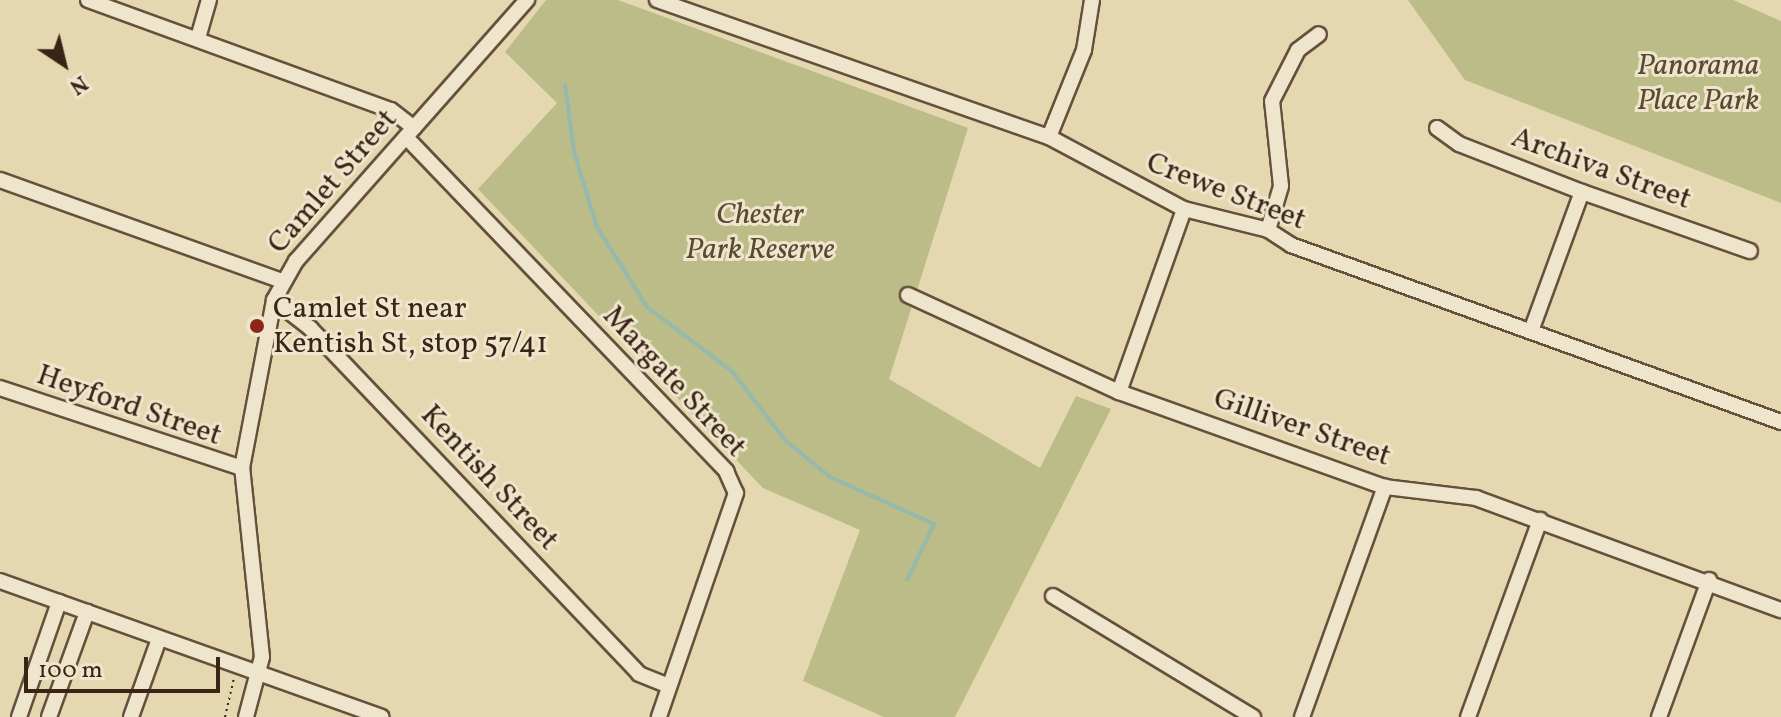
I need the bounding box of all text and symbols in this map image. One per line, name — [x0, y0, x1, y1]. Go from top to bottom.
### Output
north arrow — [24, 24, 104, 104]
park label: Panorama Place Park — [1637, 48, 1759, 118]
text: N — [63, 67, 93, 101]
street label: Camlet Street — [261, 102, 405, 262]
street label: Archiva Street — [1506, 120, 1696, 218]
street label: Crewe Street — [1141, 145, 1311, 239]
park label: Chester Park Reserve — [686, 197, 834, 268]
place label: Camlet St near Kentish St, stop 57/41 — [273, 291, 548, 362]
street label: Margate Street — [595, 299, 753, 465]
marker: Camlet St near Kentish St, stop 57/41 — [248, 317, 266, 335]
street label: Heyford Street — [32, 358, 226, 454]
street label: Gilliver Street — [1209, 381, 1395, 475]
street label: Kentish Street — [412, 398, 566, 558]
scale bar — [28, 641, 224, 691]
text: 100 m — [38, 654, 103, 688]

